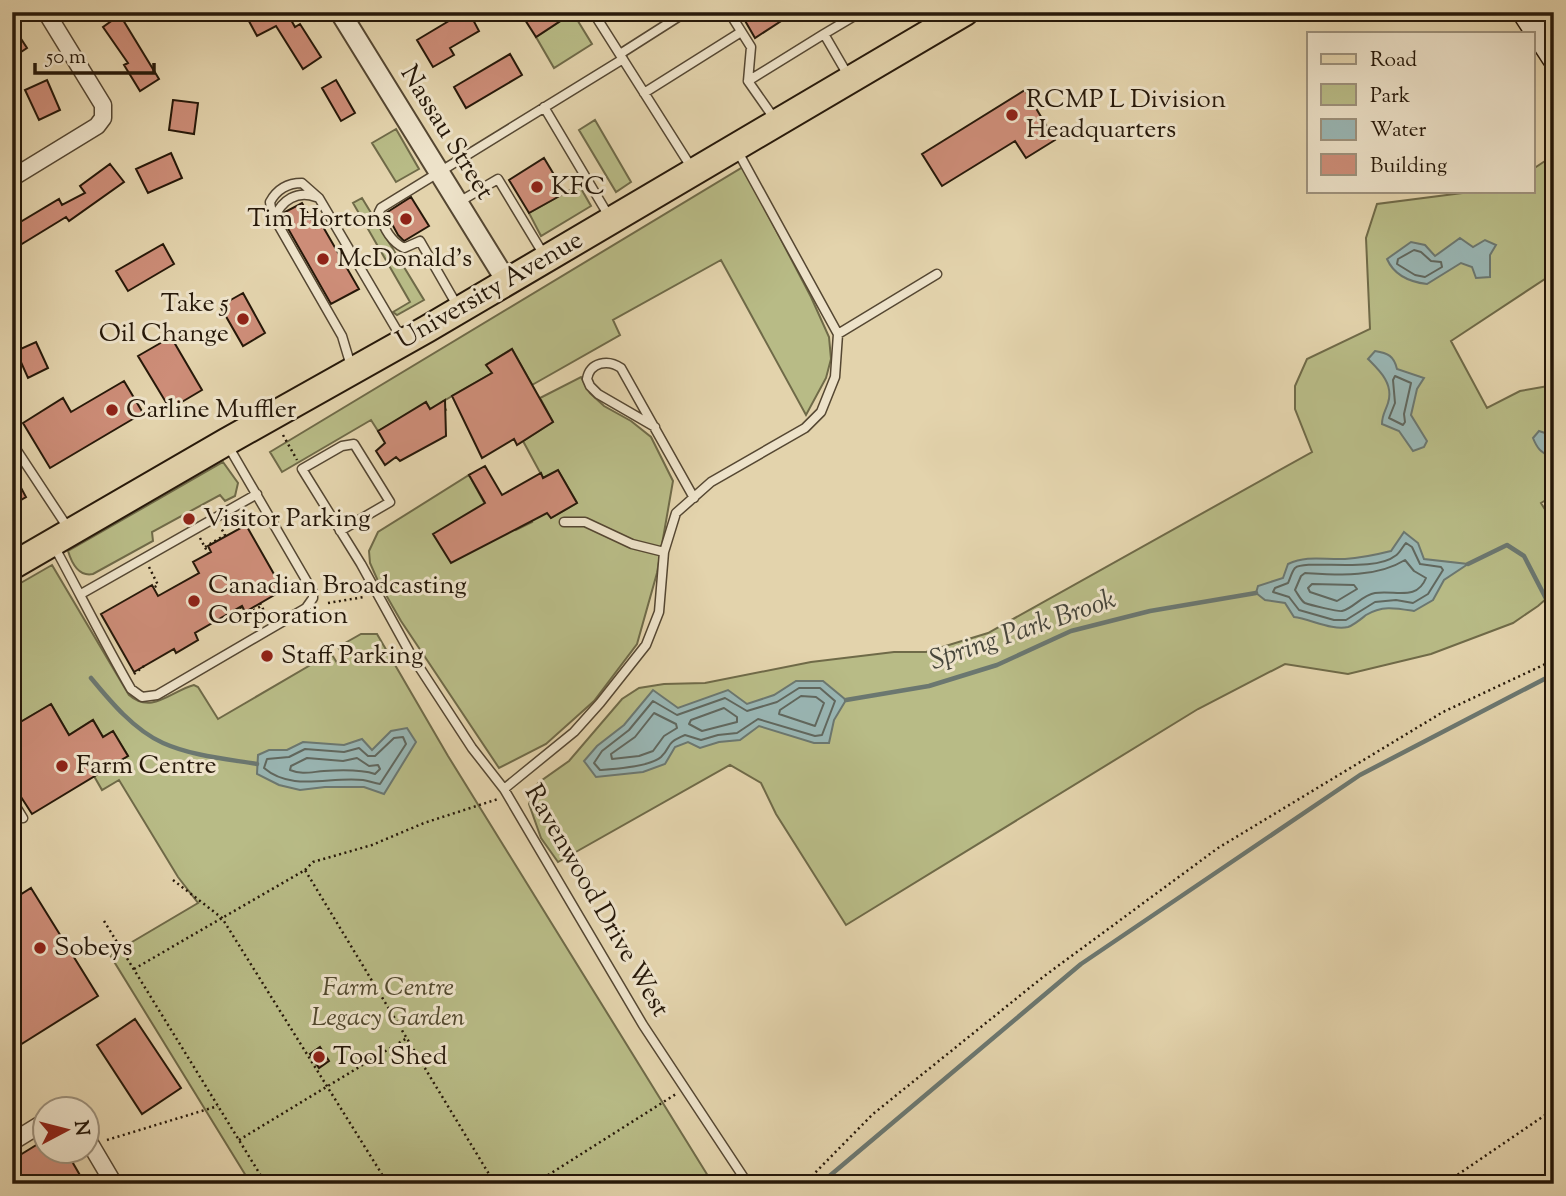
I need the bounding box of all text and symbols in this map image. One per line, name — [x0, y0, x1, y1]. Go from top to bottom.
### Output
scale bar — [35, 32, 154, 76]
legend — [1307, 32, 1534, 192]
text: 50 m — [45, 43, 86, 73]
text: Road — [1370, 46, 1417, 76]
street label: Nassau Street — [390, 59, 502, 207]
place label: RCMP L Division Headquarters — [1026, 82, 1226, 149]
text: Park — [1370, 82, 1411, 112]
marker: RCMP L Division Headquarters — [1004, 107, 1020, 123]
text: Water — [1370, 116, 1427, 146]
text: Building — [1370, 152, 1447, 182]
place label: KFC — [551, 169, 605, 206]
marker: KFC — [529, 179, 545, 195]
place label: Tim Hortons — [247, 201, 392, 238]
marker: Tim Hortons — [398, 211, 414, 227]
street label: University Avenue — [390, 222, 590, 360]
place label: McDonald's — [337, 241, 472, 278]
marker: McDonald's — [315, 251, 331, 267]
place label: Take 5 Oil Change — [99, 286, 229, 353]
marker: Take 5 Oil Change — [235, 311, 251, 327]
place label: Carline Muffler — [126, 392, 297, 429]
marker: Carline Muffler — [104, 402, 120, 418]
place label: Visitor Parking — [203, 501, 371, 538]
marker: Visitor Parking — [181, 511, 197, 527]
place label: Canadian Broadcasting Corporation — [208, 568, 467, 635]
water label: Spring Park Brook — [924, 580, 1122, 682]
marker: Canadian Broadcasting Corporation — [186, 593, 202, 609]
place label: Staff Parking — [281, 638, 424, 675]
marker: Staff Parking — [259, 648, 275, 664]
place label: Farm Centre — [76, 748, 217, 785]
marker: Farm Centre — [54, 758, 70, 774]
street label: Ravenwood Drive West — [514, 778, 678, 1024]
place label: Sobeys — [54, 930, 133, 967]
marker: Sobeys — [32, 940, 48, 956]
park label: Farm Centre Legacy Garden — [311, 970, 465, 1037]
place label: Tool Shed — [333, 1039, 448, 1076]
marker: Tool Shed — [311, 1049, 327, 1065]
north arrow — [32, 1094, 102, 1164]
text: N — [66, 1119, 95, 1137]

